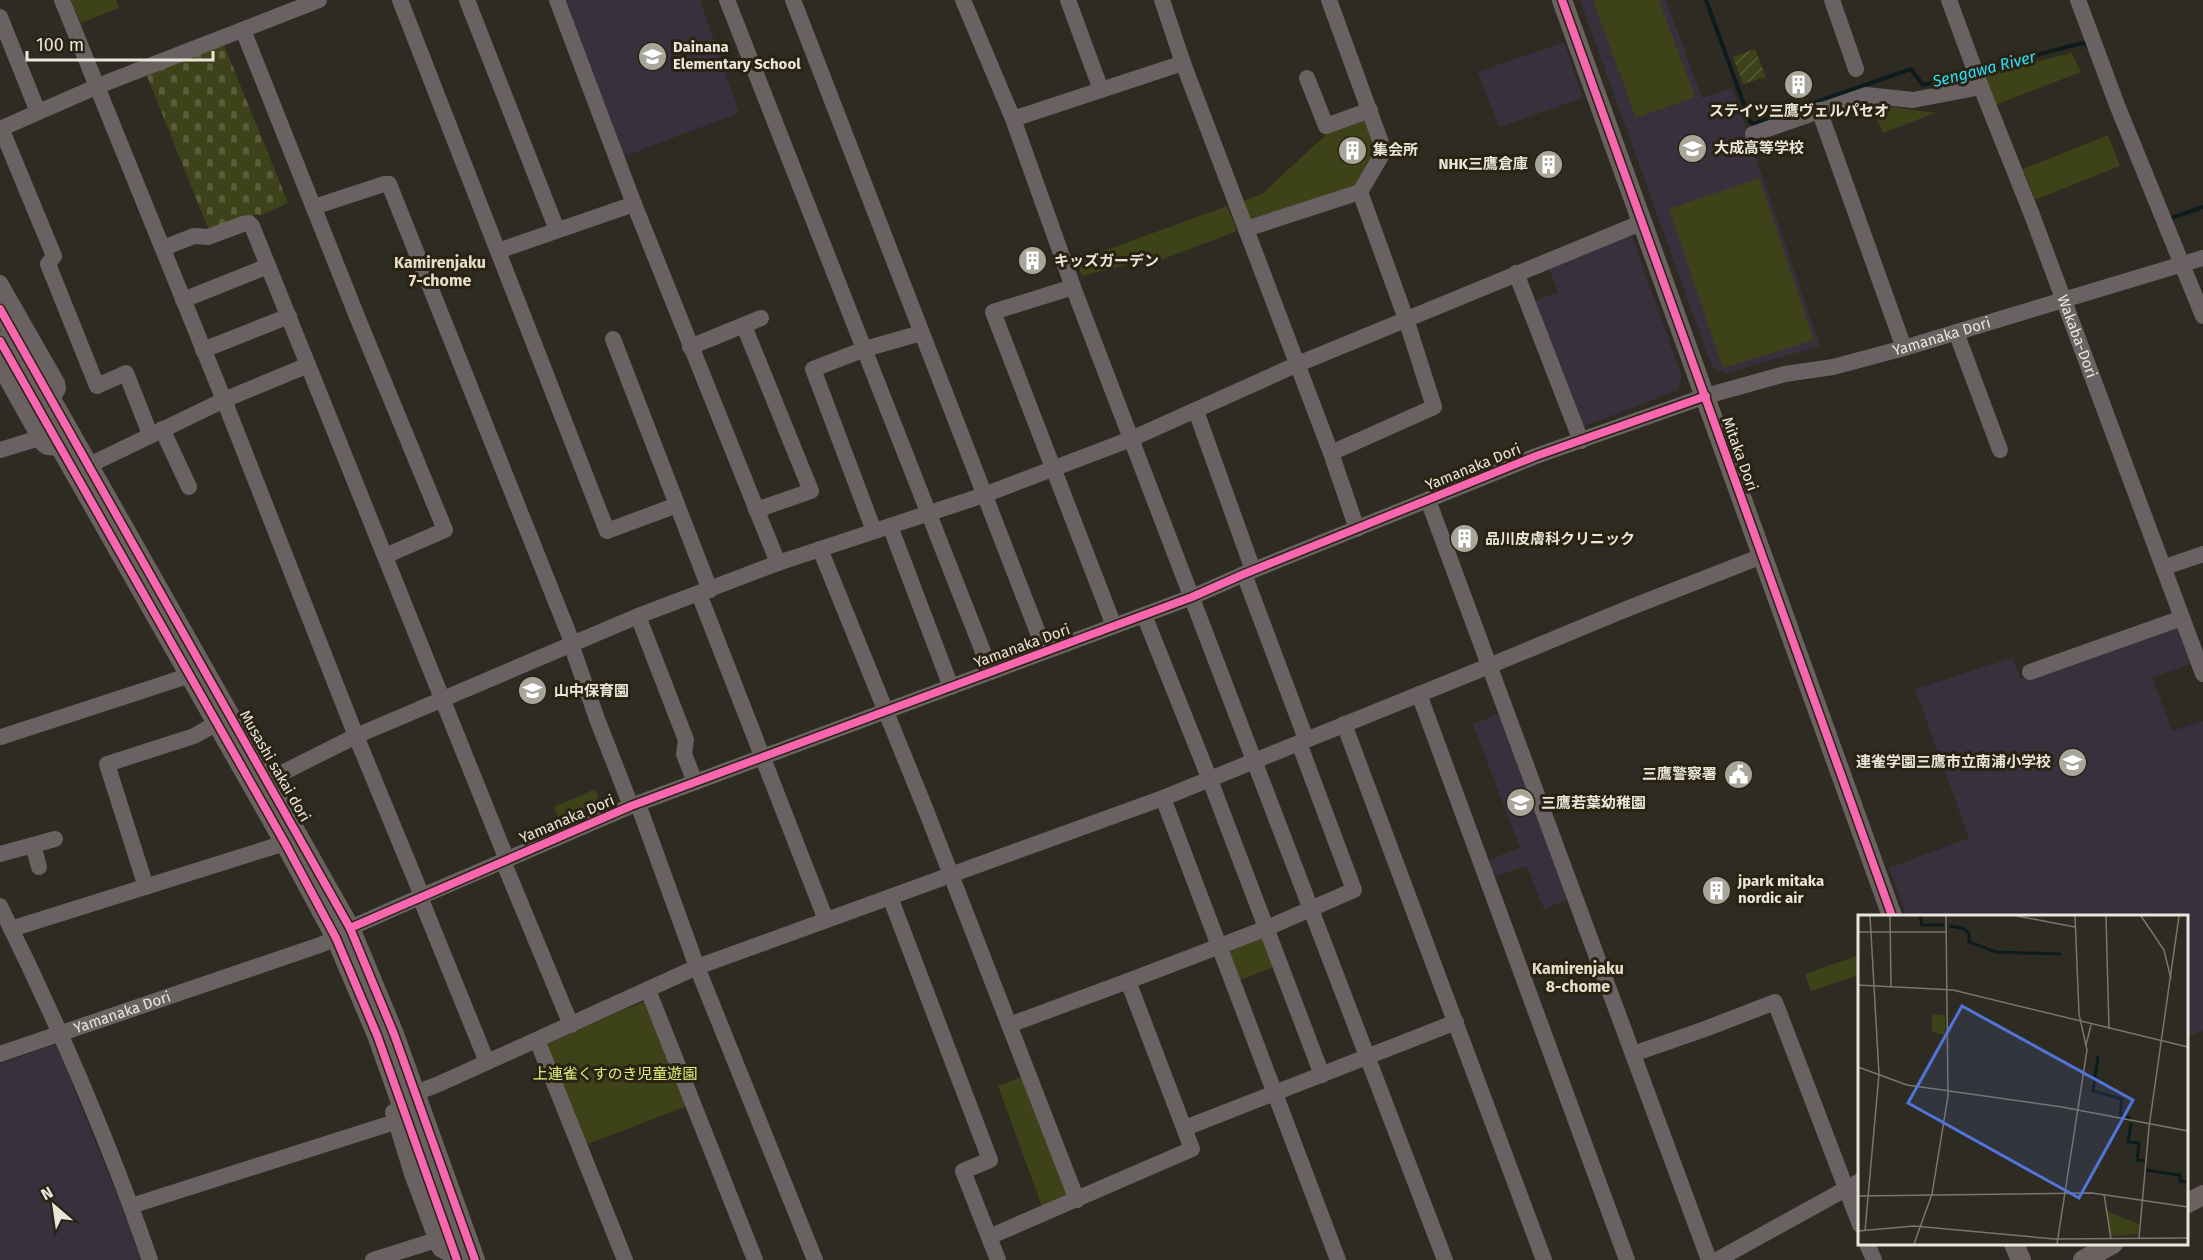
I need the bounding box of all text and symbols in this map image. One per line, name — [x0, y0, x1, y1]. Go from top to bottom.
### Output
scale bar — [27, 24, 213, 62]
text: 100 m — [36, 34, 84, 56]
place label: Dainana Elementary School — [673, 38, 801, 73]
school or university icon: Dainana Elementary School — [636, 40, 668, 72]
water label: Sengawa River — [1930, 47, 2038, 91]
building icon: ステイツ三鷹ヴェルパセオ — [1783, 68, 1815, 100]
place label: ステイツ三鷹ヴェルパセオ — [1709, 102, 1889, 120]
school or university icon: 大成高等学校 — [1677, 132, 1709, 164]
building icon: 集会所 — [1336, 134, 1368, 166]
place label: 大成高等学校 — [1714, 139, 1804, 157]
place label: 集会所 — [1372, 141, 1418, 159]
building icon: NHK三鷹倉庫 — [1533, 148, 1565, 180]
place label: NHK三鷹倉庫 — [1439, 155, 1528, 173]
building icon: キッズガーデン — [1017, 245, 1049, 277]
place label: キッズガーデン — [1054, 252, 1159, 270]
district label: Kamirenjaku 7-chome — [394, 253, 486, 290]
street label: Wakaba-Dori — [2054, 292, 2101, 380]
street label: Yamanaka Dori — [1891, 313, 1993, 360]
street label: Mitaka Dori — [1718, 415, 1762, 493]
street label: Yamanaka Dori — [1423, 440, 1523, 494]
building icon: 品川皮膚科クリニック — [1448, 523, 1480, 555]
place label: 品川皮膚科クリニック — [1485, 530, 1635, 548]
street label: Yamanaka Dori — [971, 620, 1073, 672]
school or university icon: 山中保育園 — [517, 675, 549, 707]
place label: 山中保育園 — [554, 682, 629, 700]
street label: Musashi sakai dori — [236, 707, 314, 825]
school or university icon: 連雀学園三鷹市立南浦小学校 — [2056, 746, 2088, 778]
place label: 連雀学園三鷹市立南浦小学校 — [1856, 753, 2051, 771]
public building icon: 三鷹警察署 — [1722, 758, 1754, 790]
place label: 三鷹警察署 — [1642, 765, 1717, 783]
school or university icon: 三鷹若葉幼稚園 — [1504, 787, 1536, 819]
street label: Yamanaka Dori — [517, 791, 617, 847]
place label: 三鷹若葉幼稚園 — [1541, 794, 1646, 812]
place label: jpark mitaka nordic air — [1737, 872, 1824, 907]
building icon: jpark mitaka nordic air — [1701, 874, 1733, 906]
inset map — [1858, 915, 2188, 1245]
district label: Kamirenjaku 8-chome — [1532, 959, 1624, 996]
street label: Yamanaka Dori — [71, 988, 173, 1037]
park label: 上連雀くすのき児童遊園 — [533, 1065, 697, 1083]
north arrow — [24, 1176, 84, 1236]
text: N — [38, 1182, 56, 1204]

